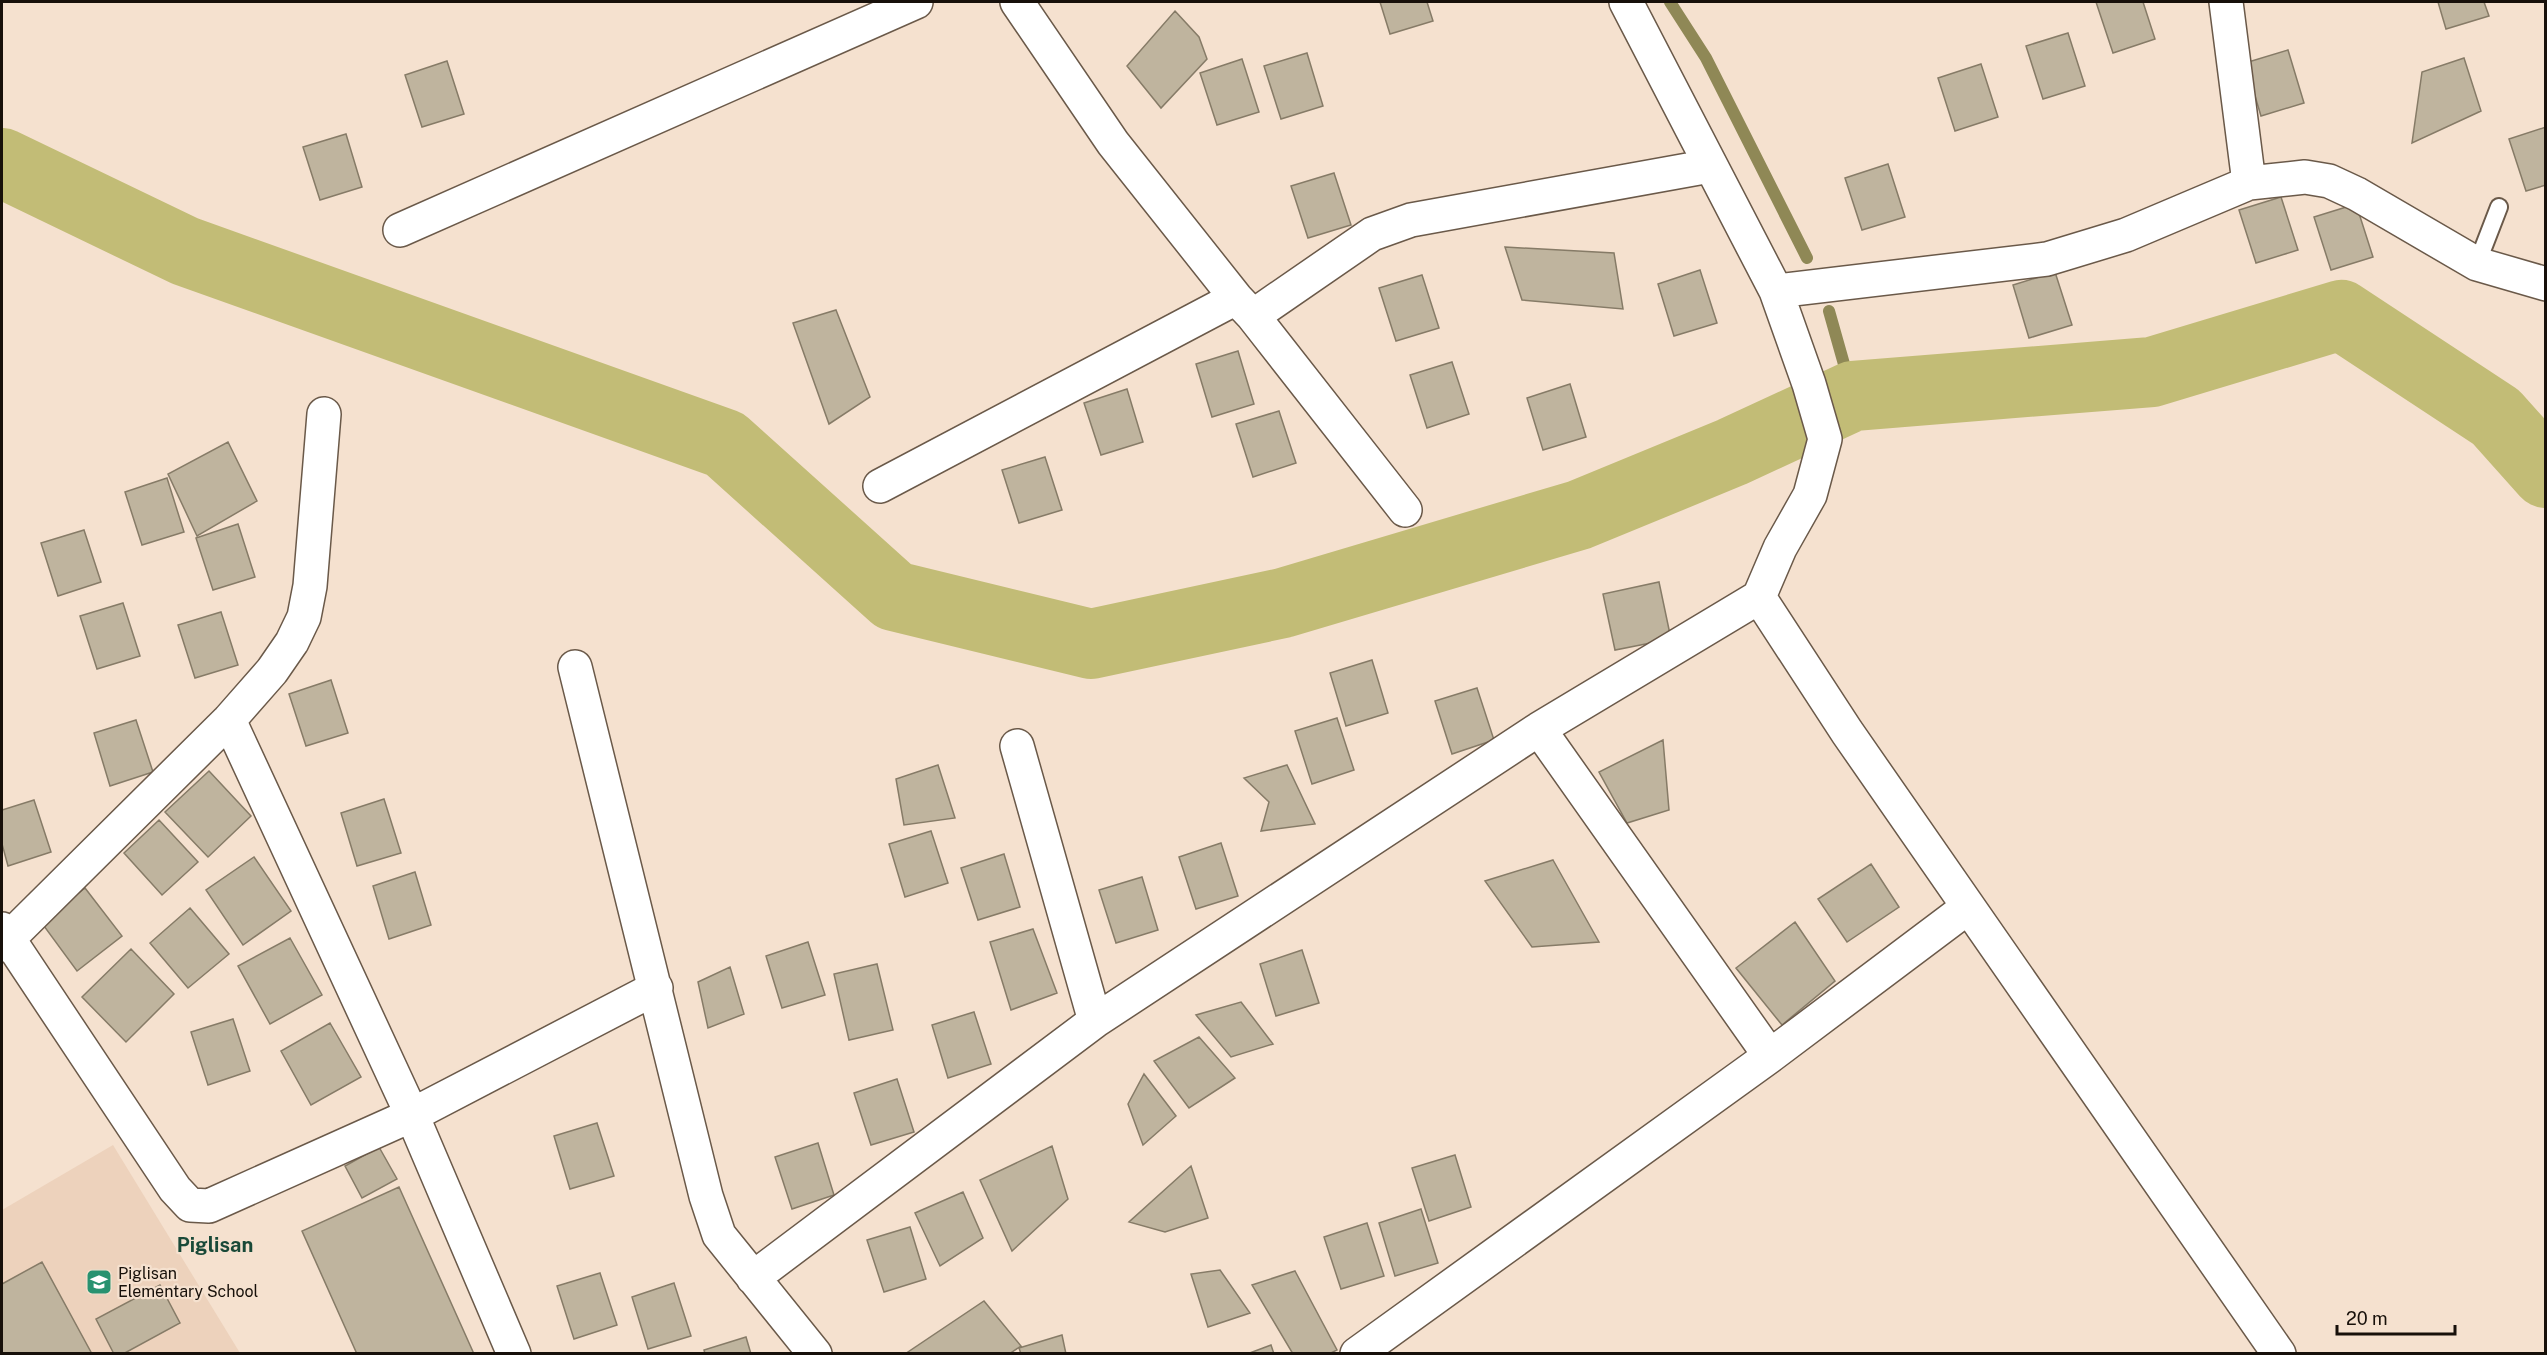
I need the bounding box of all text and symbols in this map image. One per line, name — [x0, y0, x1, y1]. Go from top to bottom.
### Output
district label: Piglisan — [177, 1233, 253, 1257]
place label: Piglisan Elementary School — [118, 1264, 259, 1301]
school or university icon: Piglisan Elementary School — [84, 1267, 114, 1297]
scale bar — [2337, 1298, 2456, 1336]
text: 20 m — [2346, 1308, 2388, 1329]

